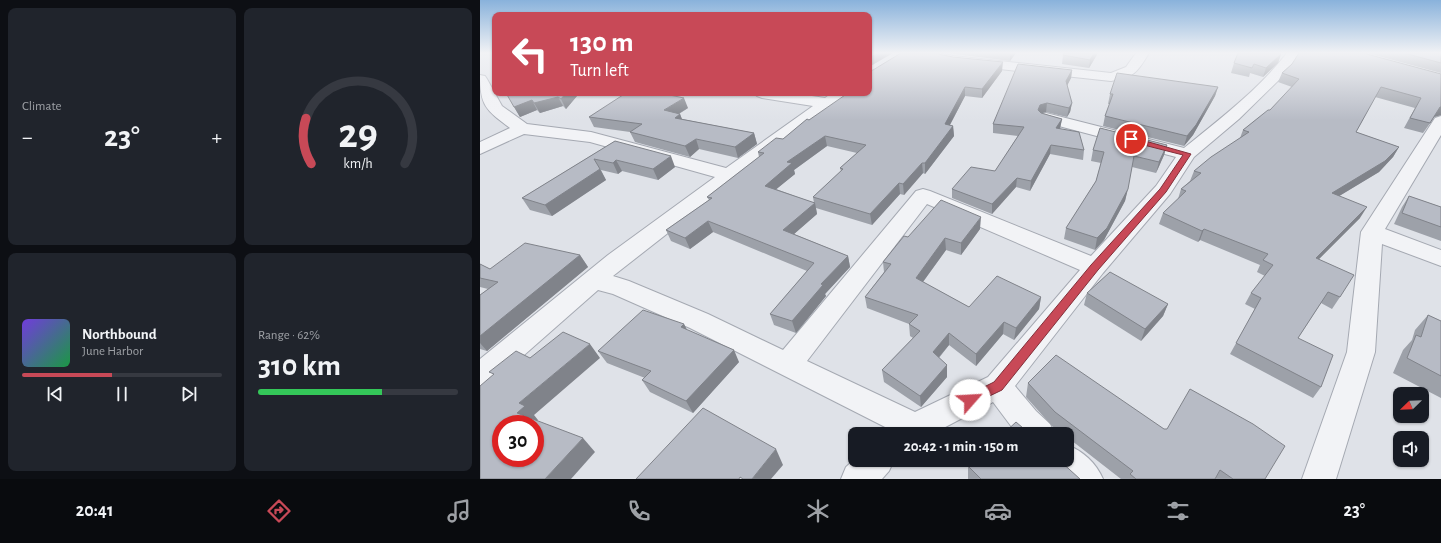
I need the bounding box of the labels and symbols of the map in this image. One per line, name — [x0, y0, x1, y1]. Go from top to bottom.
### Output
pin — [1114, 122, 1148, 156]
position arrow — [949, 379, 991, 421]
north arrow — [1393, 387, 1429, 423]
speed limit sign: 30 — [492, 415, 544, 467]

